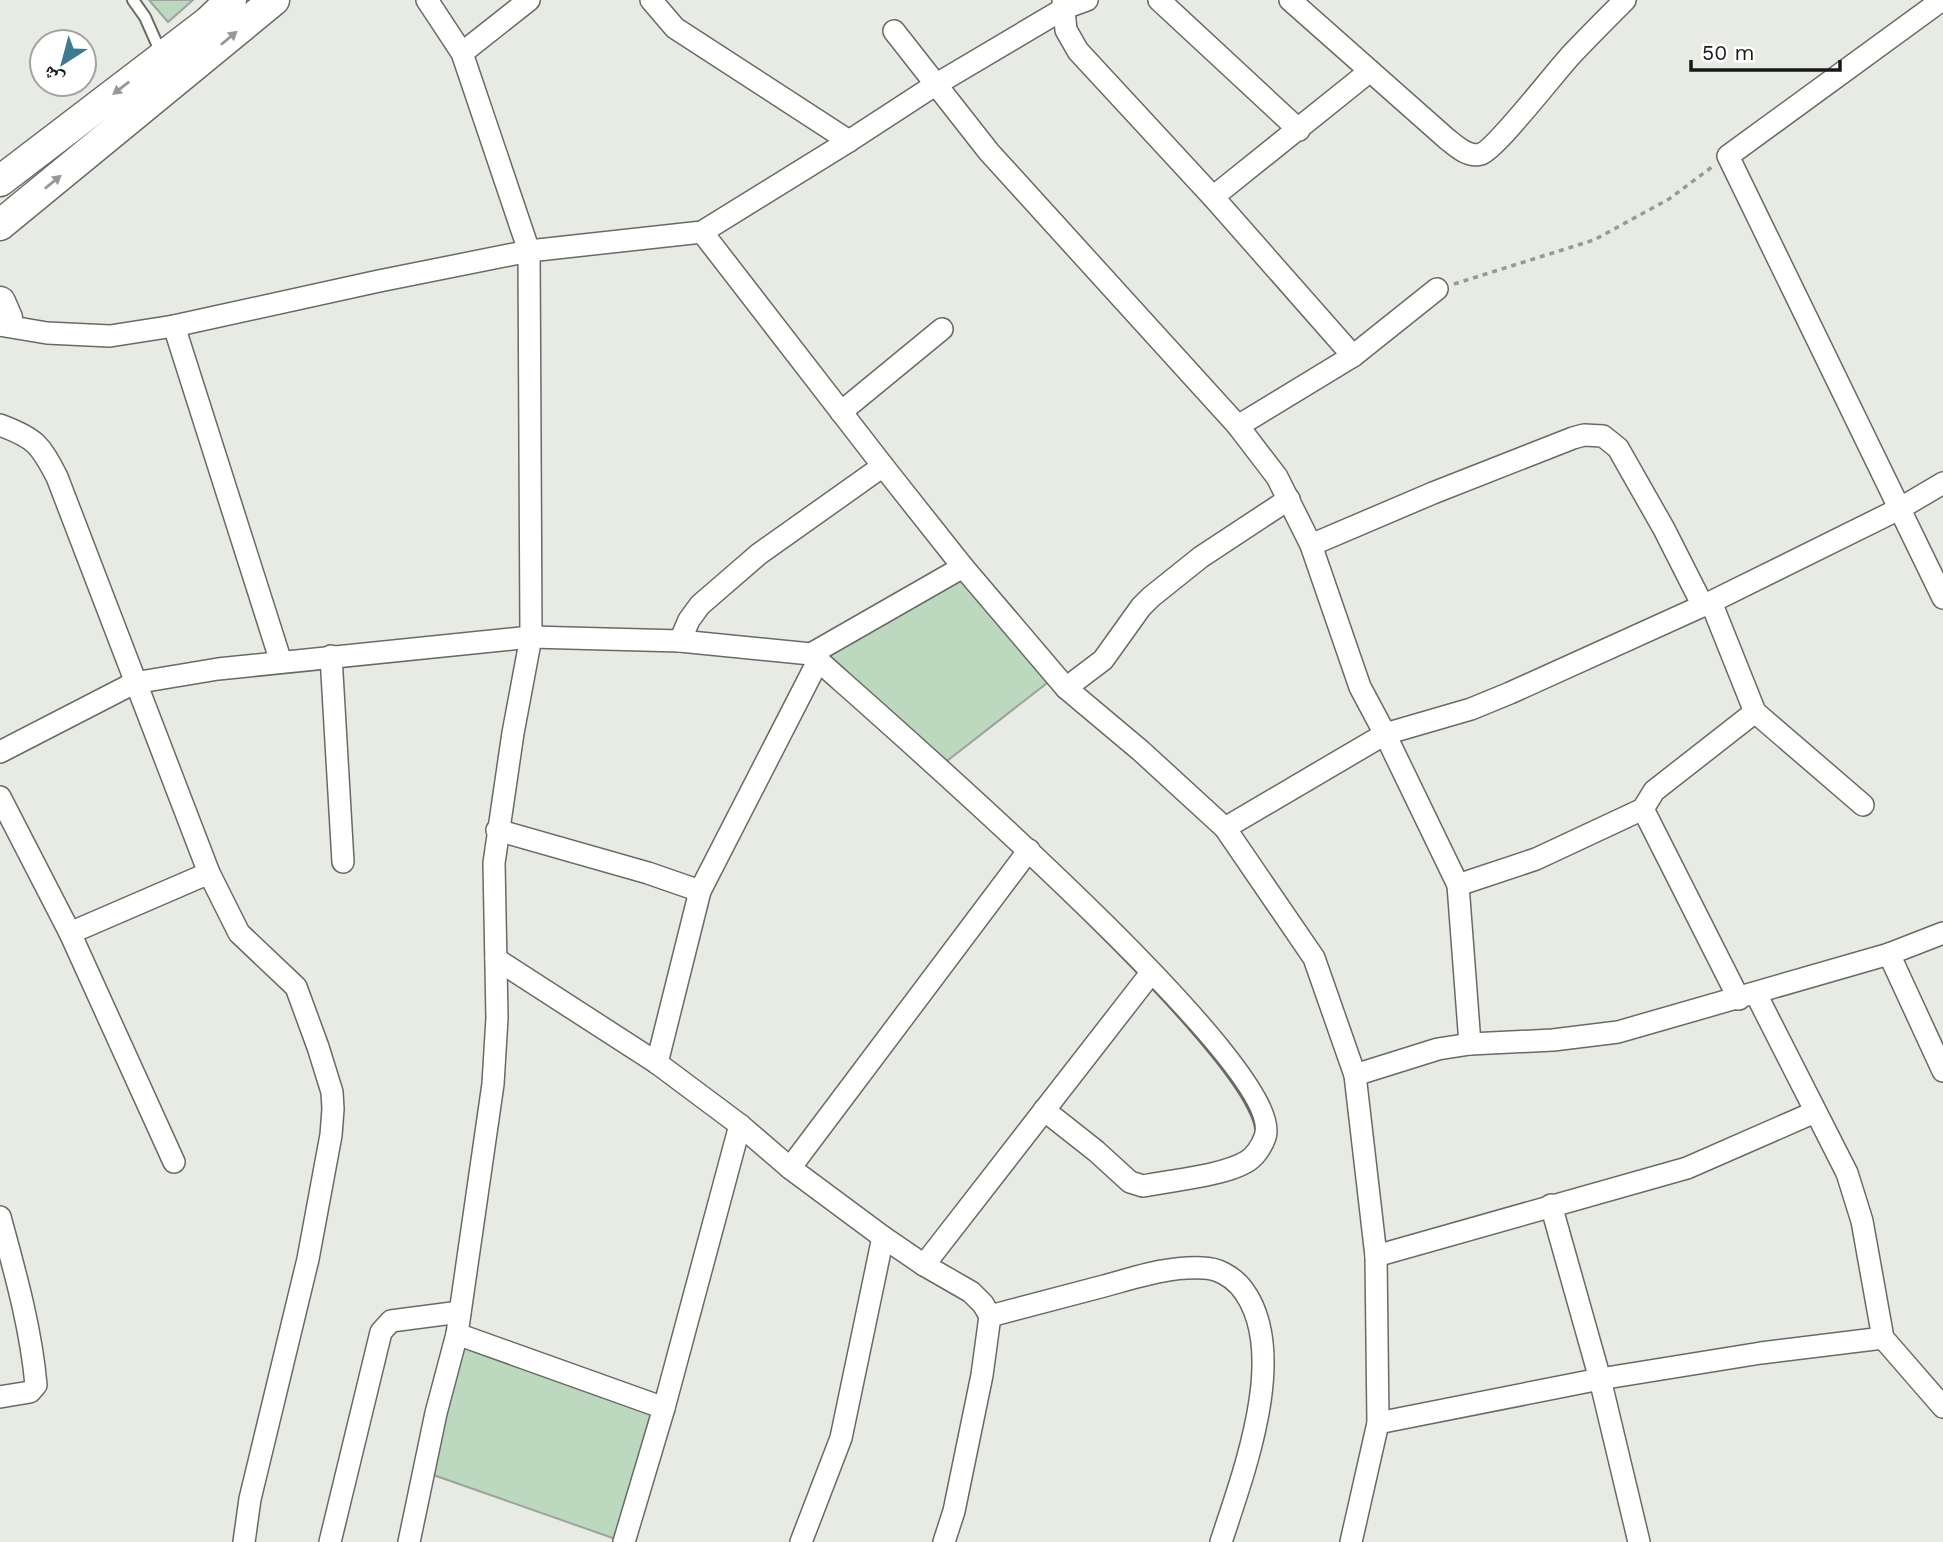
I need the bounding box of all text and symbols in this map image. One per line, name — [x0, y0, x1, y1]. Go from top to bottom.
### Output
north arrow — [28, 28, 98, 98]
scale bar — [1691, 28, 1840, 72]
one-way arrow — [219, 30, 237, 45]
text: 50 m — [1702, 40, 1754, 65]
text: ش — [38, 61, 68, 92]
one-way arrow — [112, 81, 130, 96]
one-way arrow — [44, 175, 61, 190]

